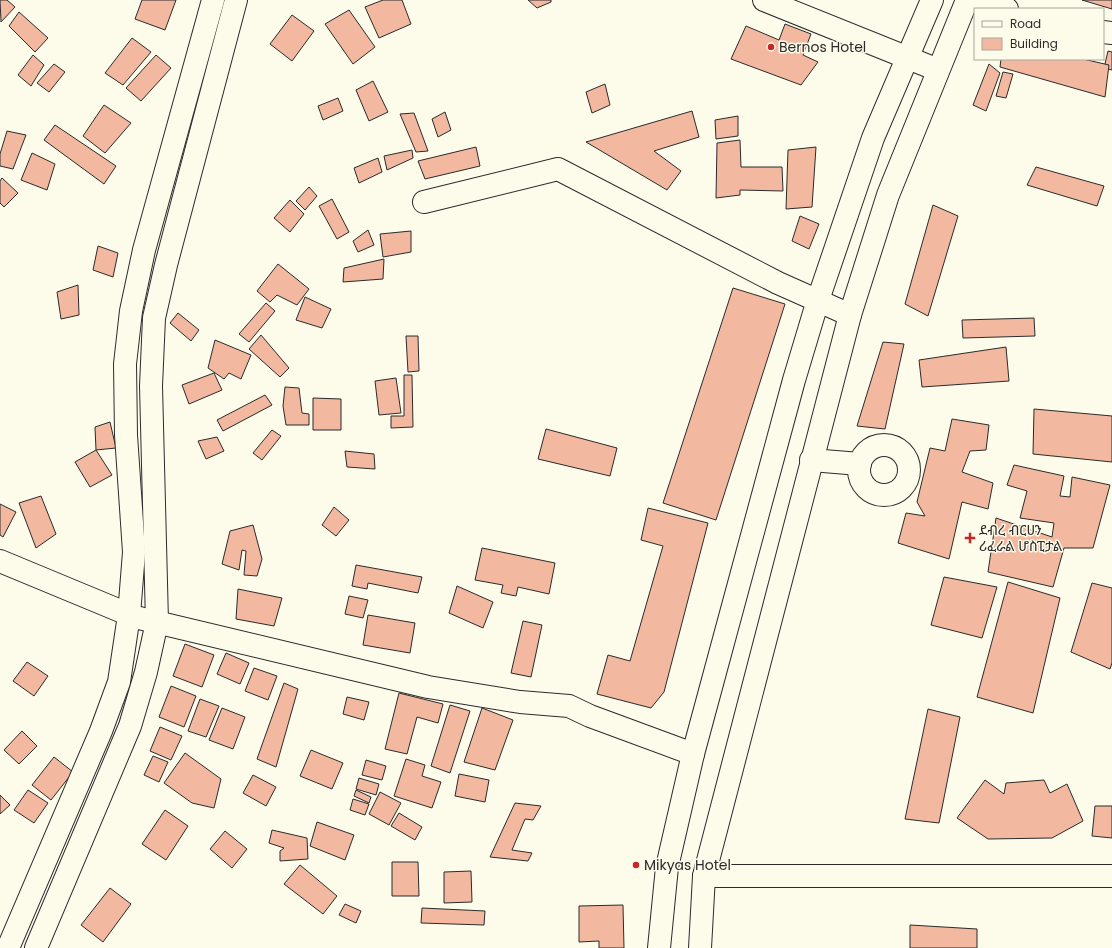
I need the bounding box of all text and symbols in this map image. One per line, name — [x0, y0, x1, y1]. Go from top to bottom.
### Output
legend — [974, 8, 1104, 60]
text: Road — [1010, 15, 1041, 32]
text: Building — [1010, 35, 1058, 52]
place label: Bernos Hotel — [779, 37, 866, 57]
marker: Bernos Hotel — [766, 42, 776, 52]
place label: ደብረ ብርሀን ሪፈራል ሆስፒታል — [979, 520, 1063, 556]
marker: ደብረ ብርሀን ሪፈራል ሆስፒታል — [964, 532, 976, 544]
place label: Mikyas Hotel — [644, 855, 731, 875]
marker: Mikyas Hotel — [631, 860, 641, 870]

